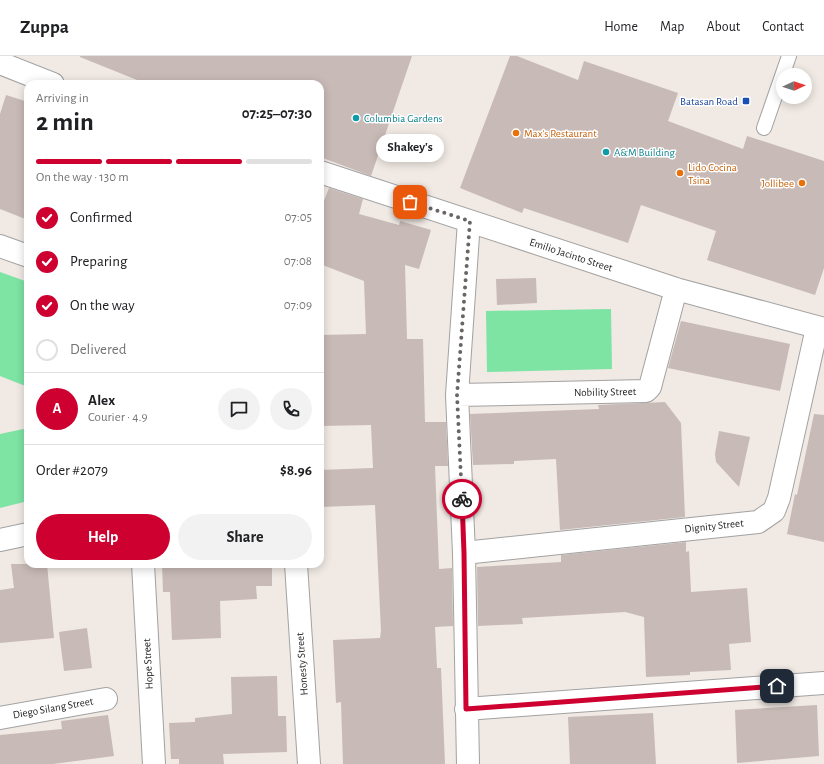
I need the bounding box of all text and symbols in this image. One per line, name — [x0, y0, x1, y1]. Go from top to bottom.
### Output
text: Zuppa — [20, 18, 69, 37]
text: Home — [604, 20, 638, 34]
text: Map — [660, 20, 684, 34]
text: About — [706, 20, 740, 34]
text: Contact — [762, 20, 804, 34]
north arrow — [776, 68, 812, 104]
map controls — [776, 68, 812, 104]
text: Arriving in — [36, 92, 89, 105]
place label: Batasan Road — [680, 96, 738, 107]
marker: Batasan Road — [741, 96, 751, 106]
text: 07:25–07:30 — [242, 106, 312, 121]
text: 2 min — [36, 109, 94, 135]
marker: Columbia Gardens — [351, 113, 361, 123]
place label: Columbia Gardens — [364, 113, 443, 124]
marker: Max's Restaurant — [511, 128, 521, 138]
place label: Max's Restaurant — [524, 128, 597, 139]
callout: Shakey's — [376, 134, 444, 162]
text: Shakey's — [387, 141, 433, 154]
marker: A&M Building — [601, 147, 611, 157]
place label: A&M Building — [614, 147, 675, 158]
place label: Lido Cocina Tsina — [688, 162, 737, 186]
marker: Lido Cocina Tsina — [675, 168, 685, 178]
text: On the way · 130 m — [36, 171, 129, 184]
place label: Jollibee — [762, 178, 794, 189]
marker: Jollibee — [797, 178, 807, 188]
pin — [393, 185, 427, 219]
icon: bag — [399, 191, 421, 213]
icon: check — [36, 207, 58, 229]
text: Confirmed — [70, 210, 132, 225]
text: 07:05 — [284, 211, 312, 224]
street label: Emilio Jacinto Street — [528, 236, 614, 274]
icon: check — [36, 251, 58, 273]
text: Preparing — [70, 254, 127, 269]
text: 07:08 — [284, 255, 312, 268]
icon: check — [36, 295, 58, 317]
text: On the way — [70, 298, 135, 313]
text: 07:09 — [284, 299, 312, 312]
text: Delivered — [70, 342, 127, 357]
street label: Nobility Street — [574, 386, 637, 398]
button: chat — [218, 388, 260, 430]
button: phone — [270, 388, 312, 430]
text: Alex — [88, 393, 115, 408]
text: A — [52, 401, 62, 416]
text: Courier · 4.9 — [88, 411, 148, 424]
text: Order #2079 — [36, 463, 108, 478]
text: $8.96 — [280, 463, 312, 478]
courier — [442, 479, 482, 519]
icon: bike — [451, 488, 473, 510]
button: Help — [36, 514, 170, 560]
button: Share — [178, 514, 312, 560]
street label: Dignity Street — [684, 517, 745, 535]
street label: Honesty Street — [294, 632, 310, 696]
street label: Hope Street — [141, 638, 155, 690]
pin — [760, 669, 794, 703]
icon: home — [766, 675, 788, 697]
street label: Diego Silang Street — [12, 695, 95, 721]

